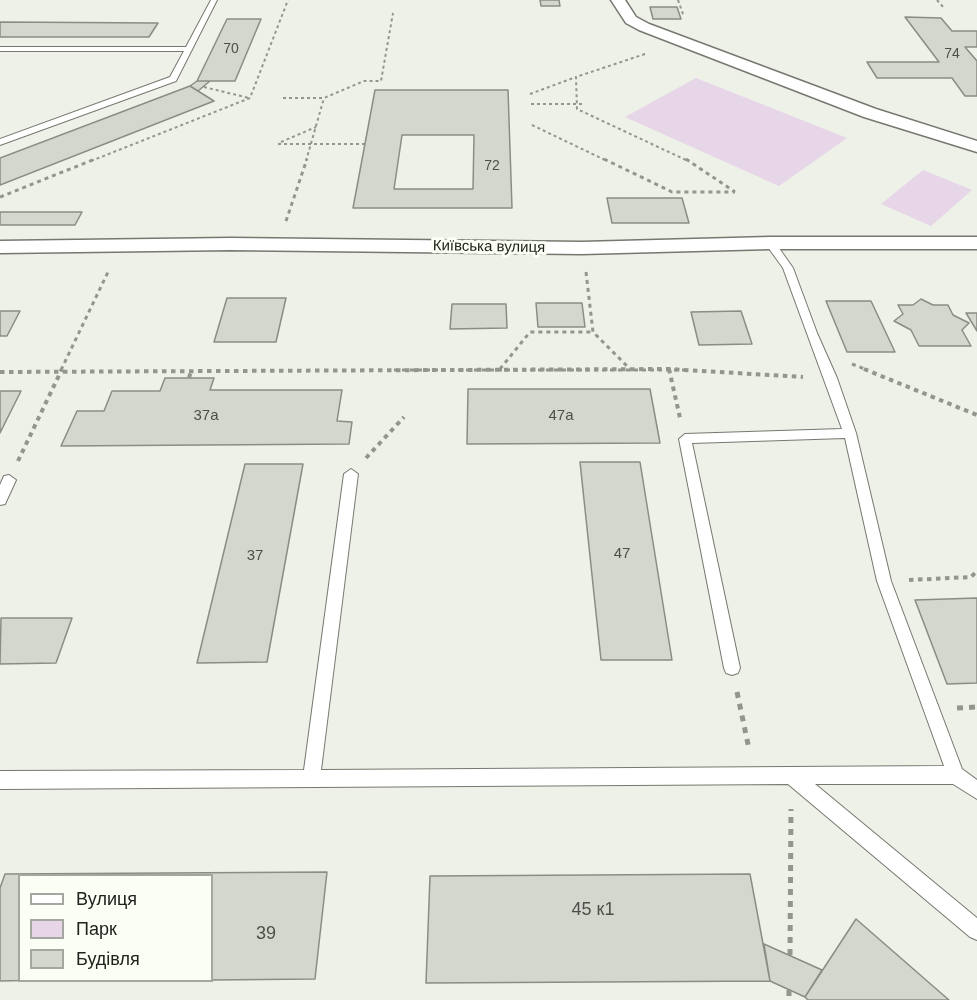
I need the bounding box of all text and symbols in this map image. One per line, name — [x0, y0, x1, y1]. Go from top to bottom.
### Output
house number: 70 — [223, 41, 239, 57]
house number: 74 — [944, 46, 960, 62]
house number: 72 — [484, 158, 500, 174]
street label: Київська вулиця — [433, 237, 545, 257]
house number: 37а — [193, 407, 219, 425]
house number: 47а — [548, 407, 574, 425]
house number: 47 — [614, 545, 630, 563]
house number: 37 — [247, 547, 263, 565]
legend — [18, 874, 213, 982]
text: Вулиця — [76, 889, 137, 909]
house number: 45 к1 — [572, 899, 614, 921]
text: Парк — [76, 919, 117, 939]
house number: 39 — [256, 923, 276, 945]
text: Будівля — [76, 949, 140, 969]

